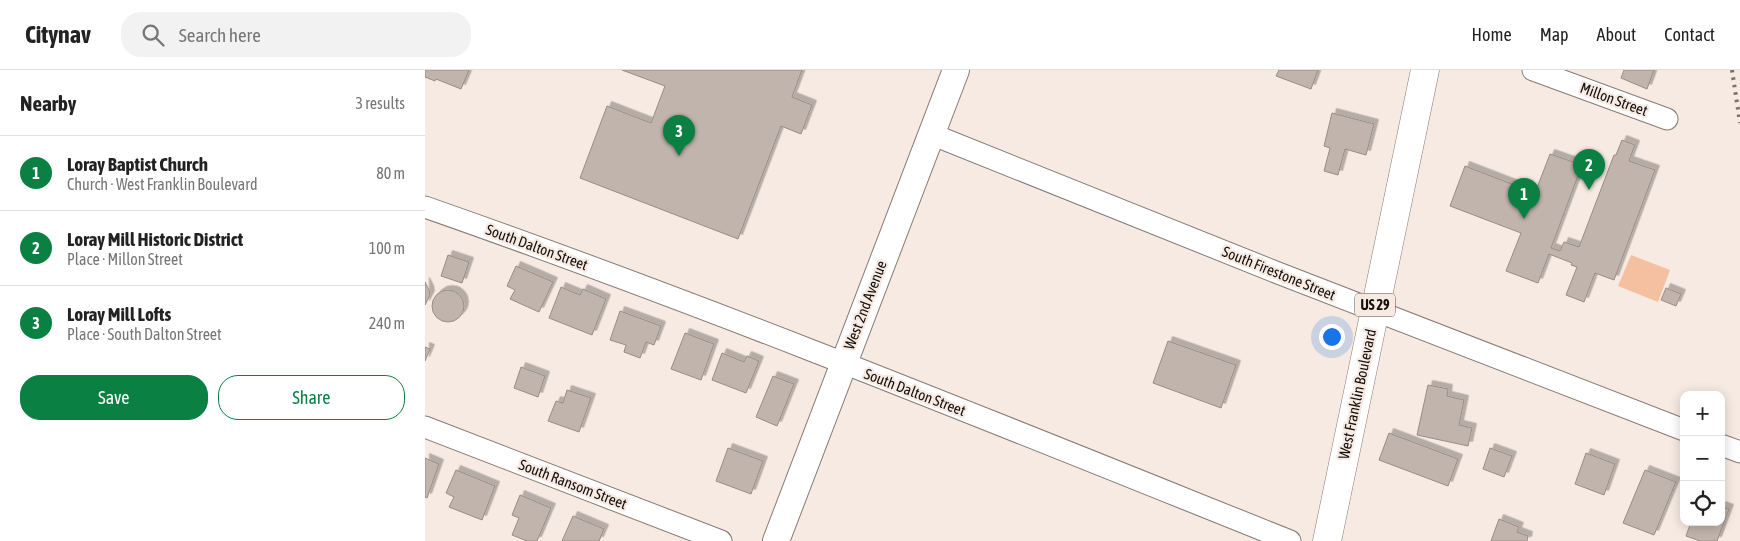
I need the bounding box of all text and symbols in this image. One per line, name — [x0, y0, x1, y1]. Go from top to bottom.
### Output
search box — [121, 12, 471, 57]
text: Citynav — [25, 21, 91, 48]
icon: search — [139, 21, 167, 49]
text: Search here — [179, 24, 261, 46]
text: Home — [1472, 24, 1512, 45]
text: Map — [1540, 24, 1569, 45]
text: About — [1597, 24, 1636, 45]
text: Contact — [1664, 24, 1715, 45]
street label: Millon Street — [1578, 79, 1650, 119]
text: Nearby — [20, 91, 76, 115]
text: 3 results — [355, 94, 405, 112]
pin: 3 — [663, 115, 695, 156]
pin: 2 — [1573, 149, 1605, 190]
text: Loray Baptist Church — [67, 153, 208, 175]
text: 1 — [32, 164, 40, 182]
text: 80 m — [376, 164, 405, 182]
text: Church · West Franklin Boulevard — [67, 175, 258, 193]
pin: 1 — [1508, 178, 1540, 219]
street label: South Dalton Street — [484, 221, 590, 273]
text: Loray Mill Historic District — [67, 228, 243, 250]
text: 2 — [32, 239, 40, 257]
text: 100 m — [369, 239, 405, 257]
street label: South Firestone Street — [1220, 243, 1338, 303]
text: Place · Millon Street — [67, 250, 183, 268]
street label: West 2nd Avenue — [840, 258, 890, 352]
road number: US 29 — [1355, 294, 1395, 316]
text: Loray Mill Lofts — [67, 303, 171, 325]
text: 3 — [32, 314, 40, 332]
text: 240 m — [369, 314, 405, 332]
your location — [1319, 324, 1345, 350]
text: Place · South Dalton Street — [67, 325, 222, 343]
street label: West Franklin Boulevard — [1335, 327, 1379, 461]
street label: South Dalton Street — [862, 365, 968, 419]
button: Save — [20, 375, 208, 420]
button: Share — [218, 375, 405, 420]
map controls — [1680, 391, 1725, 526]
button: + — [1680, 391, 1725, 436]
button: − — [1680, 436, 1725, 481]
street label: South Ransom Street — [517, 456, 629, 512]
button: locate — [1680, 481, 1725, 526]

